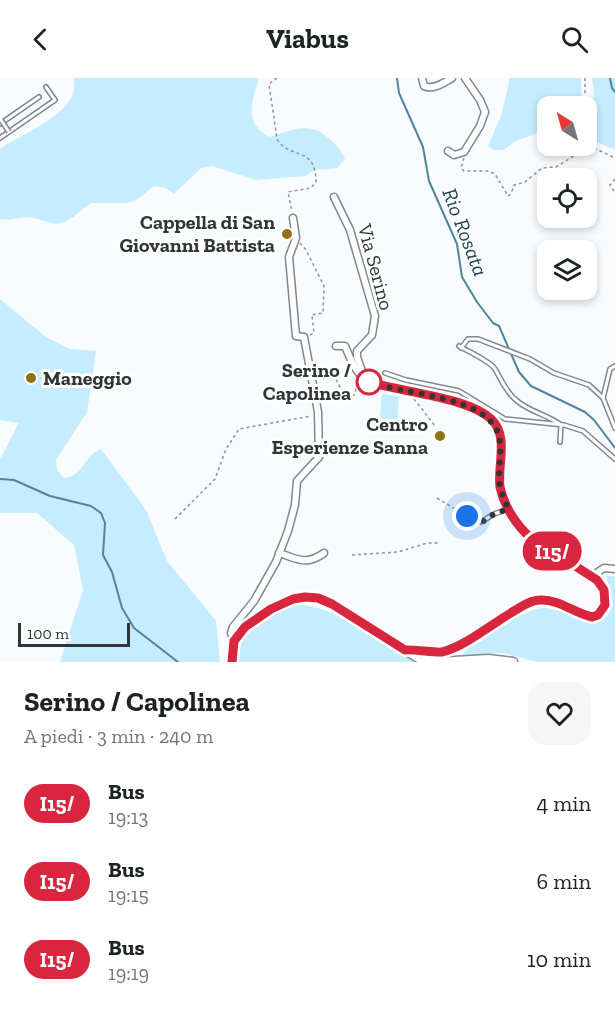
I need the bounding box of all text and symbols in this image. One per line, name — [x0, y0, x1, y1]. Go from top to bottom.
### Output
icon: back — [24, 23, 57, 56]
text: Viabus — [266, 23, 349, 55]
icon: search — [558, 23, 591, 56]
north arrow — [537, 96, 597, 156]
map controls — [537, 96, 597, 300]
button: locate — [537, 168, 597, 228]
water label: Rio Rosata — [437, 184, 494, 279]
place label: Cappella di San Giovanni Battista — [119, 210, 275, 257]
street label: Via Serino — [353, 220, 399, 313]
marker: Cappella di San Giovanni Battista — [280, 227, 294, 241]
button: layers — [537, 240, 597, 300]
place label: Serino / Capolinea — [263, 358, 351, 405]
place label: Maneggio — [43, 366, 132, 390]
marker: Serino / Capolinea — [356, 369, 382, 395]
marker: Maneggio — [24, 371, 38, 385]
place label: Centro Esperienze Sanna — [272, 412, 429, 459]
marker: Centro Esperienze Sanna — [433, 429, 447, 443]
your location — [452, 501, 482, 531]
line badge: I15/ — [510, 532, 594, 570]
text: I15/ — [535, 539, 569, 564]
scale bar — [18, 620, 130, 648]
text: 100 m — [27, 624, 69, 643]
button: heart — [528, 682, 591, 745]
text: Serino / Capolinea — [24, 685, 250, 718]
text: A piedi · 3 min · 240 m — [24, 724, 213, 748]
text: Bus — [108, 778, 145, 805]
text: 4 min — [536, 790, 591, 817]
text: I15/ — [40, 791, 74, 816]
text: 19:13 — [108, 805, 148, 829]
text: Bus — [108, 856, 145, 883]
text: 6 min — [537, 868, 591, 895]
text: I15/ — [40, 869, 74, 894]
text: 19:15 — [108, 883, 149, 907]
text: Bus — [108, 934, 145, 961]
text: 10 min — [527, 946, 591, 973]
text: I15/ — [40, 947, 74, 972]
text: 19:19 — [108, 961, 149, 985]

